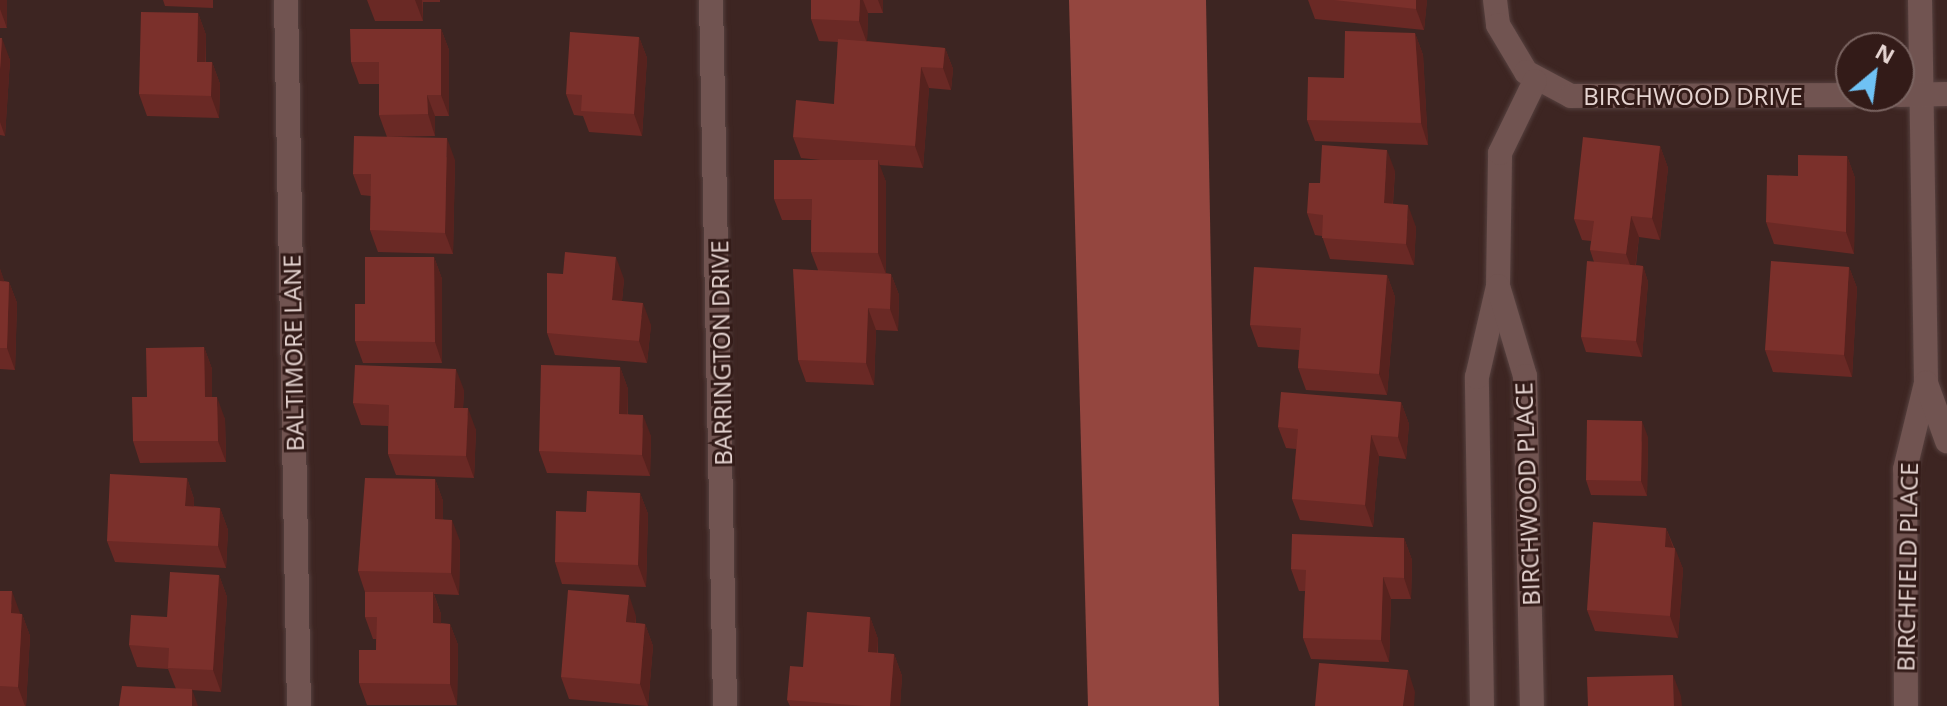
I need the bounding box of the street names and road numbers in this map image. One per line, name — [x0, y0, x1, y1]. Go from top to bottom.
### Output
street label: BIRCHWOOD DRIVE — [1583, 82, 1803, 110]
street label: BARRINGTON DRIVE — [705, 240, 737, 466]
street label: BALTIMORE LANE — [277, 254, 309, 452]
street label: BIRCHWOOD PLACE — [1509, 382, 1545, 606]
street label: BIRCHFIELD PLACE — [1891, 462, 1923, 672]

